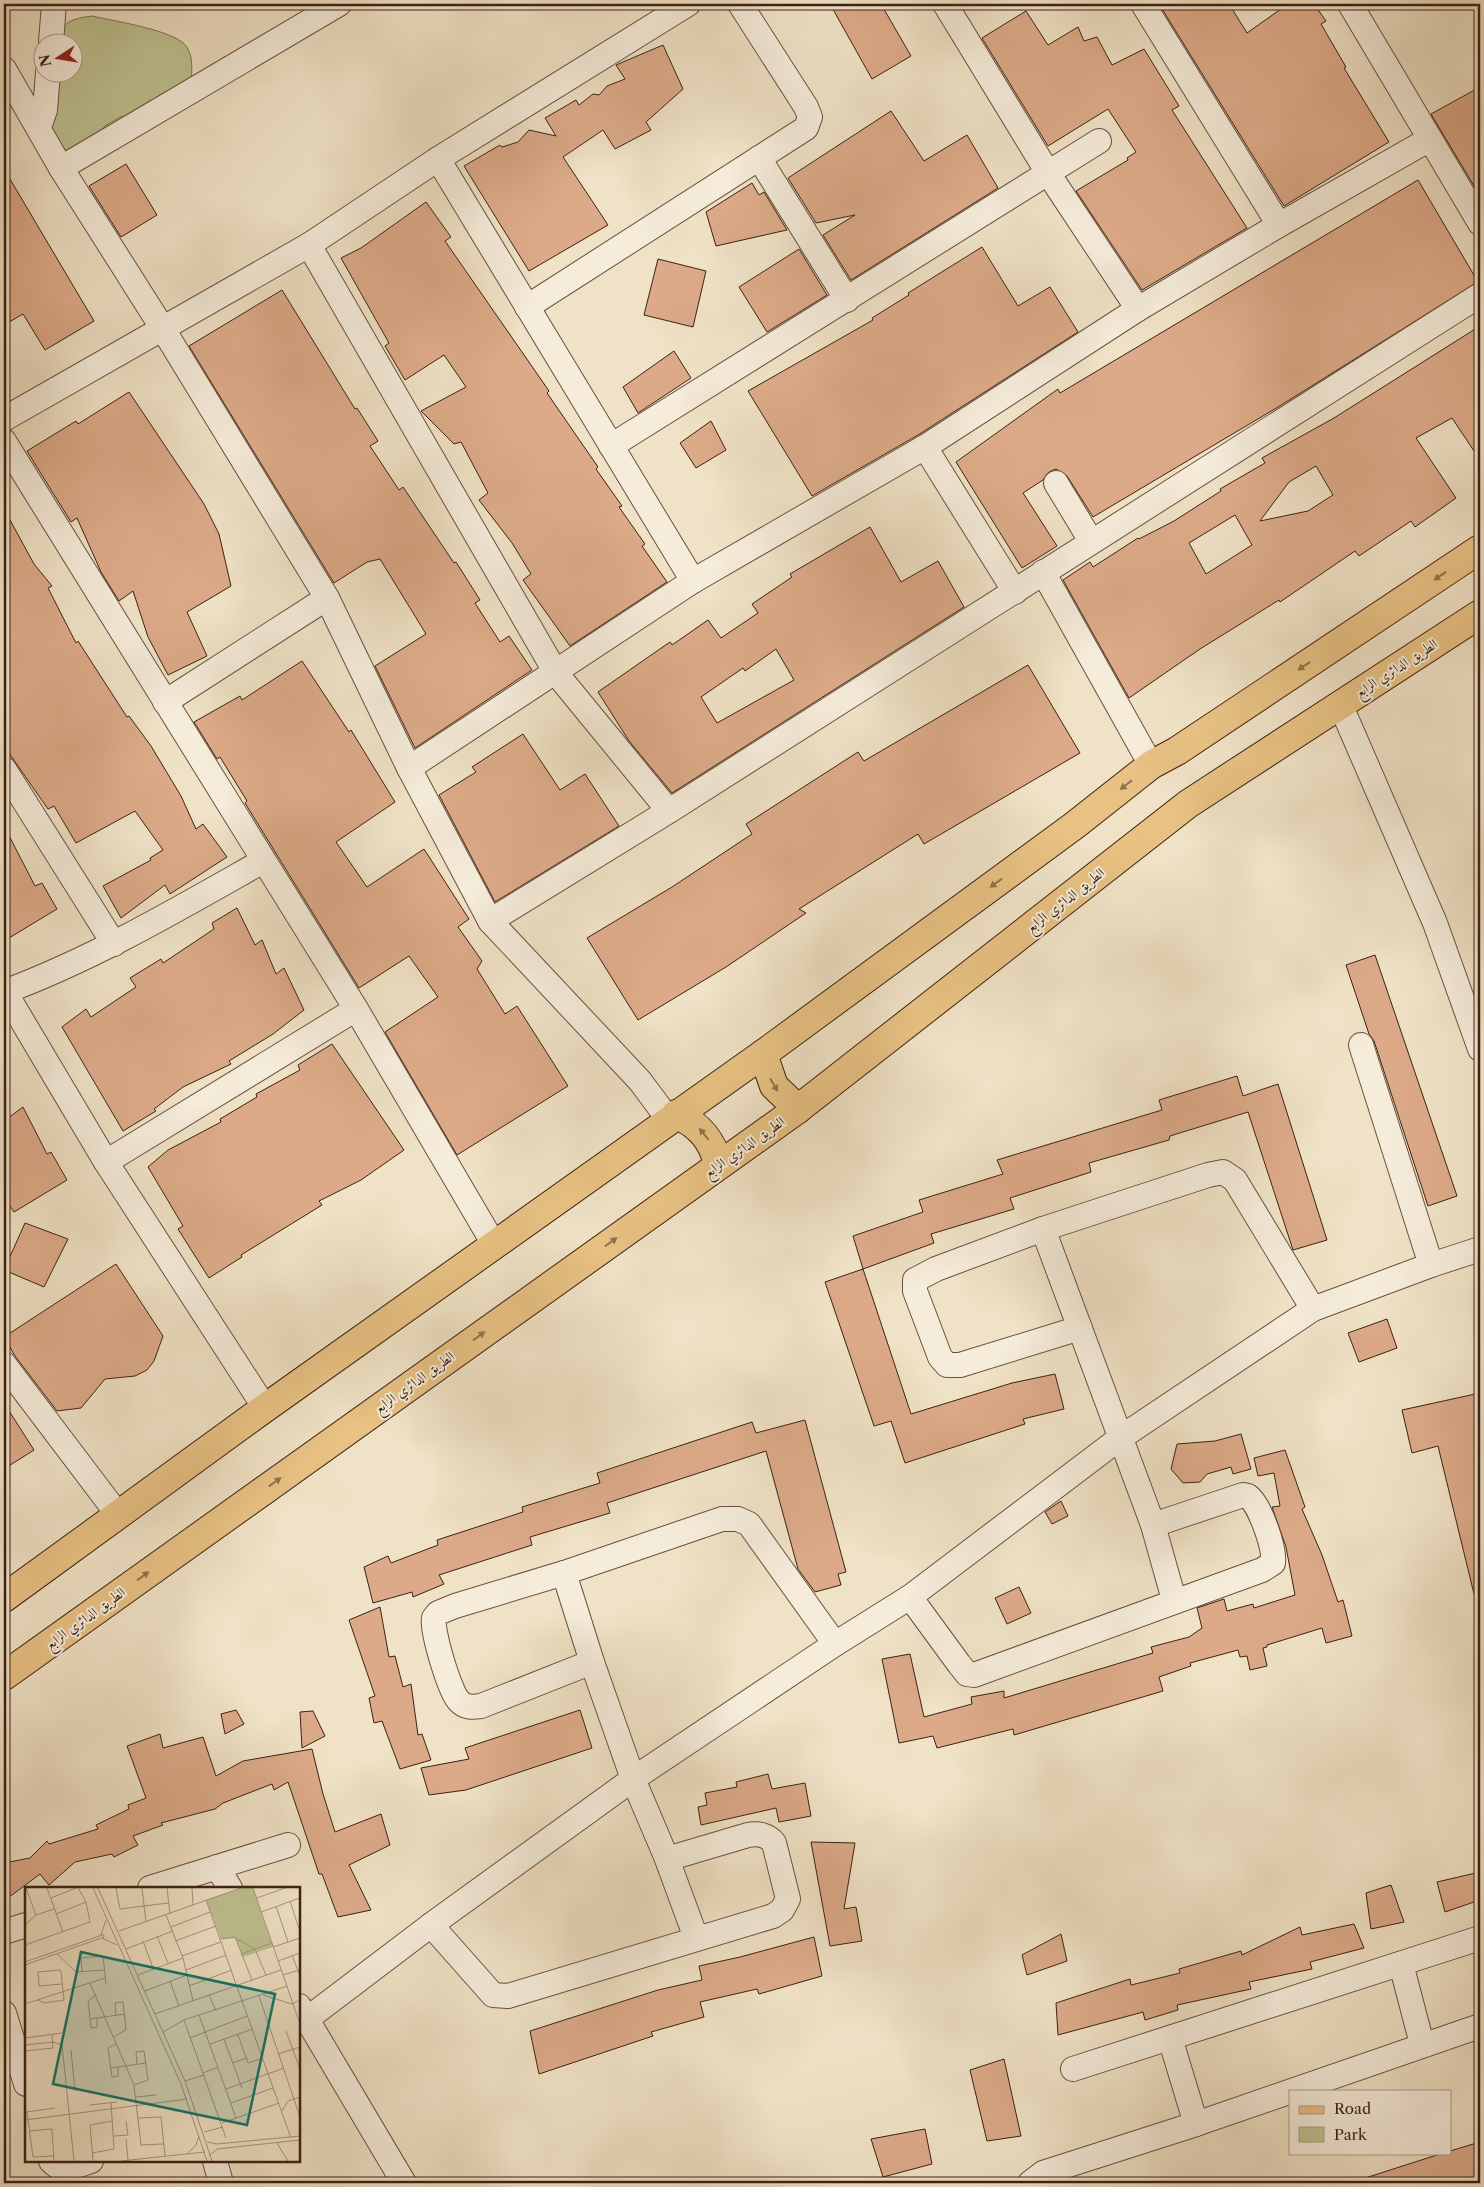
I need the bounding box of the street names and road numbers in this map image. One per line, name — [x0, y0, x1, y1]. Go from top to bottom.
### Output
street label: الطريق الدائري الرابع — [1351, 635, 1443, 706]
street label: الطريق الدائري الرابع — [1022, 864, 1111, 940]
street label: الطريق الدائري الرابع — [700, 1112, 791, 1186]
street label: الطريق الدائري الرابع — [370, 1347, 461, 1421]
street label: الطريق الدائري الرابع — [41, 1583, 132, 1657]

